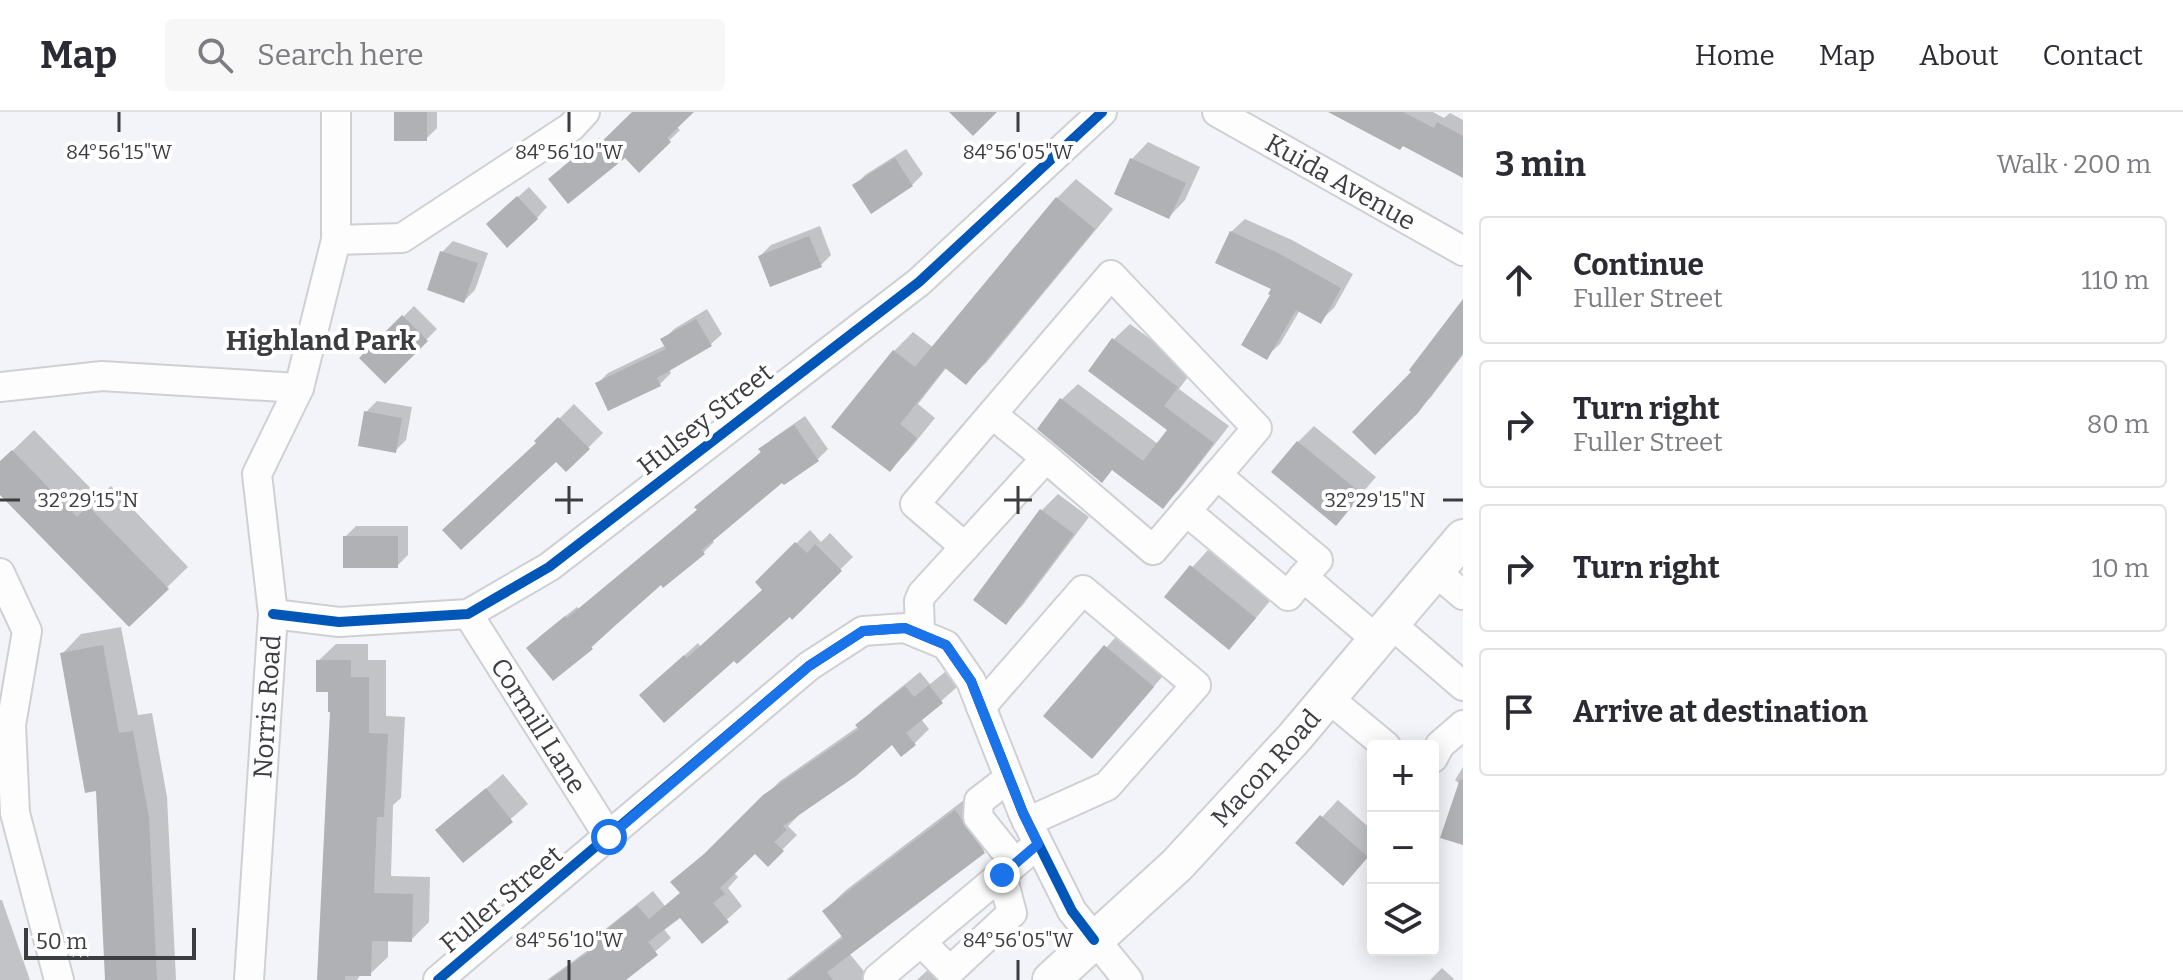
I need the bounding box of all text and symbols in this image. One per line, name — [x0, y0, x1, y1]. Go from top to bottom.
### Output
search box — [165, 19, 725, 91]
text: Map — [40, 32, 117, 78]
icon: search — [193, 33, 237, 77]
text: Search here — [257, 37, 424, 73]
text: Home — [1695, 39, 1775, 72]
text: Map — [1819, 39, 1875, 72]
text: About — [1919, 39, 1999, 72]
text: Contact — [2043, 39, 2143, 72]
street label: Kuida Avenue — [1260, 128, 1421, 237]
text: 84°56'15"W — [66, 140, 172, 164]
text: 84°56'10"W — [515, 140, 623, 164]
text: 84°56'05"W — [963, 140, 1074, 164]
text: 3 min — [1495, 144, 1586, 185]
text: Walk · 200 m — [1997, 149, 2151, 180]
text: Continue — [1573, 247, 1704, 283]
icon: ahead — [1497, 258, 1541, 302]
text: 110 m — [2081, 265, 2149, 296]
text: Fuller Street — [1573, 283, 1723, 314]
district label: Highland Park — [226, 324, 417, 357]
street label: Hulsey Street — [632, 357, 779, 482]
text: Turn right — [1573, 391, 1720, 427]
icon: right — [1497, 402, 1541, 446]
text: 80 m — [2087, 409, 2149, 440]
text: Fuller Street — [1573, 427, 1723, 458]
text: 32°29'15"N — [38, 488, 139, 512]
text: 32°29'15"N — [1325, 488, 1426, 512]
icon: right — [1497, 546, 1541, 590]
text: Turn right — [1573, 550, 1720, 586]
text: 10 m — [2092, 553, 2149, 584]
street label: Norris Road — [247, 634, 288, 779]
street label: Cormill Lane — [484, 653, 592, 799]
icon: arrive — [1497, 690, 1541, 734]
text: Arrive at destination — [1573, 694, 1868, 730]
street label: Macon Road — [1205, 703, 1327, 833]
map controls — [1367, 740, 1439, 956]
button: + — [1367, 740, 1439, 812]
button: − — [1367, 812, 1439, 884]
route start — [591, 819, 627, 855]
street label: Fuller Street — [434, 839, 569, 959]
route end — [984, 857, 1020, 893]
button: layers — [1367, 884, 1439, 956]
scale bar — [24, 924, 196, 960]
text: 50 m — [36, 928, 87, 955]
text: 84°56'10"W — [515, 928, 623, 952]
text: 84°56'05"W — [963, 928, 1074, 952]

